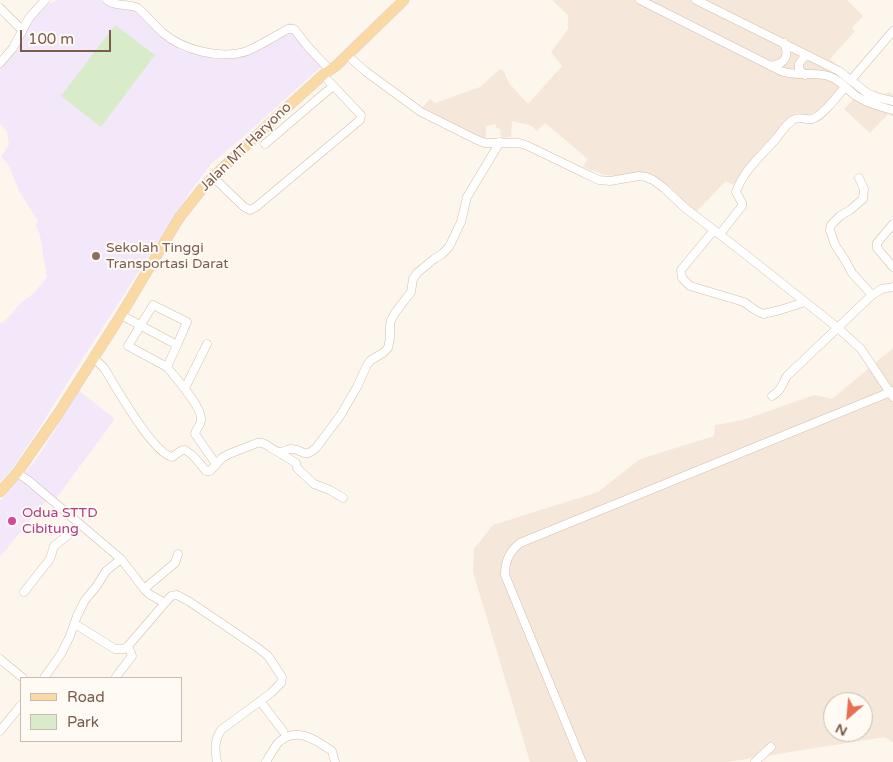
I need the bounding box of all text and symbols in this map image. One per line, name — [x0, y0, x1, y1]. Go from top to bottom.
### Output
scale bar — [22, 20, 114, 52]
text: 100 m — [28, 30, 74, 48]
street label: Jalan MT Haryono — [197, 99, 295, 195]
place label: Sekolah Tinggi Transportasi Darat — [106, 240, 229, 272]
marker: Sekolah Tinggi Transportasi Darat — [90, 250, 102, 262]
place label: Odua STTD Cibitung — [22, 505, 98, 538]
marker: Odua STTD Cibitung — [6, 515, 18, 527]
legend — [20, 677, 182, 742]
text: Road — [67, 688, 105, 706]
north arrow — [823, 692, 873, 742]
text: Park — [67, 713, 99, 731]
text: N — [833, 720, 850, 740]

